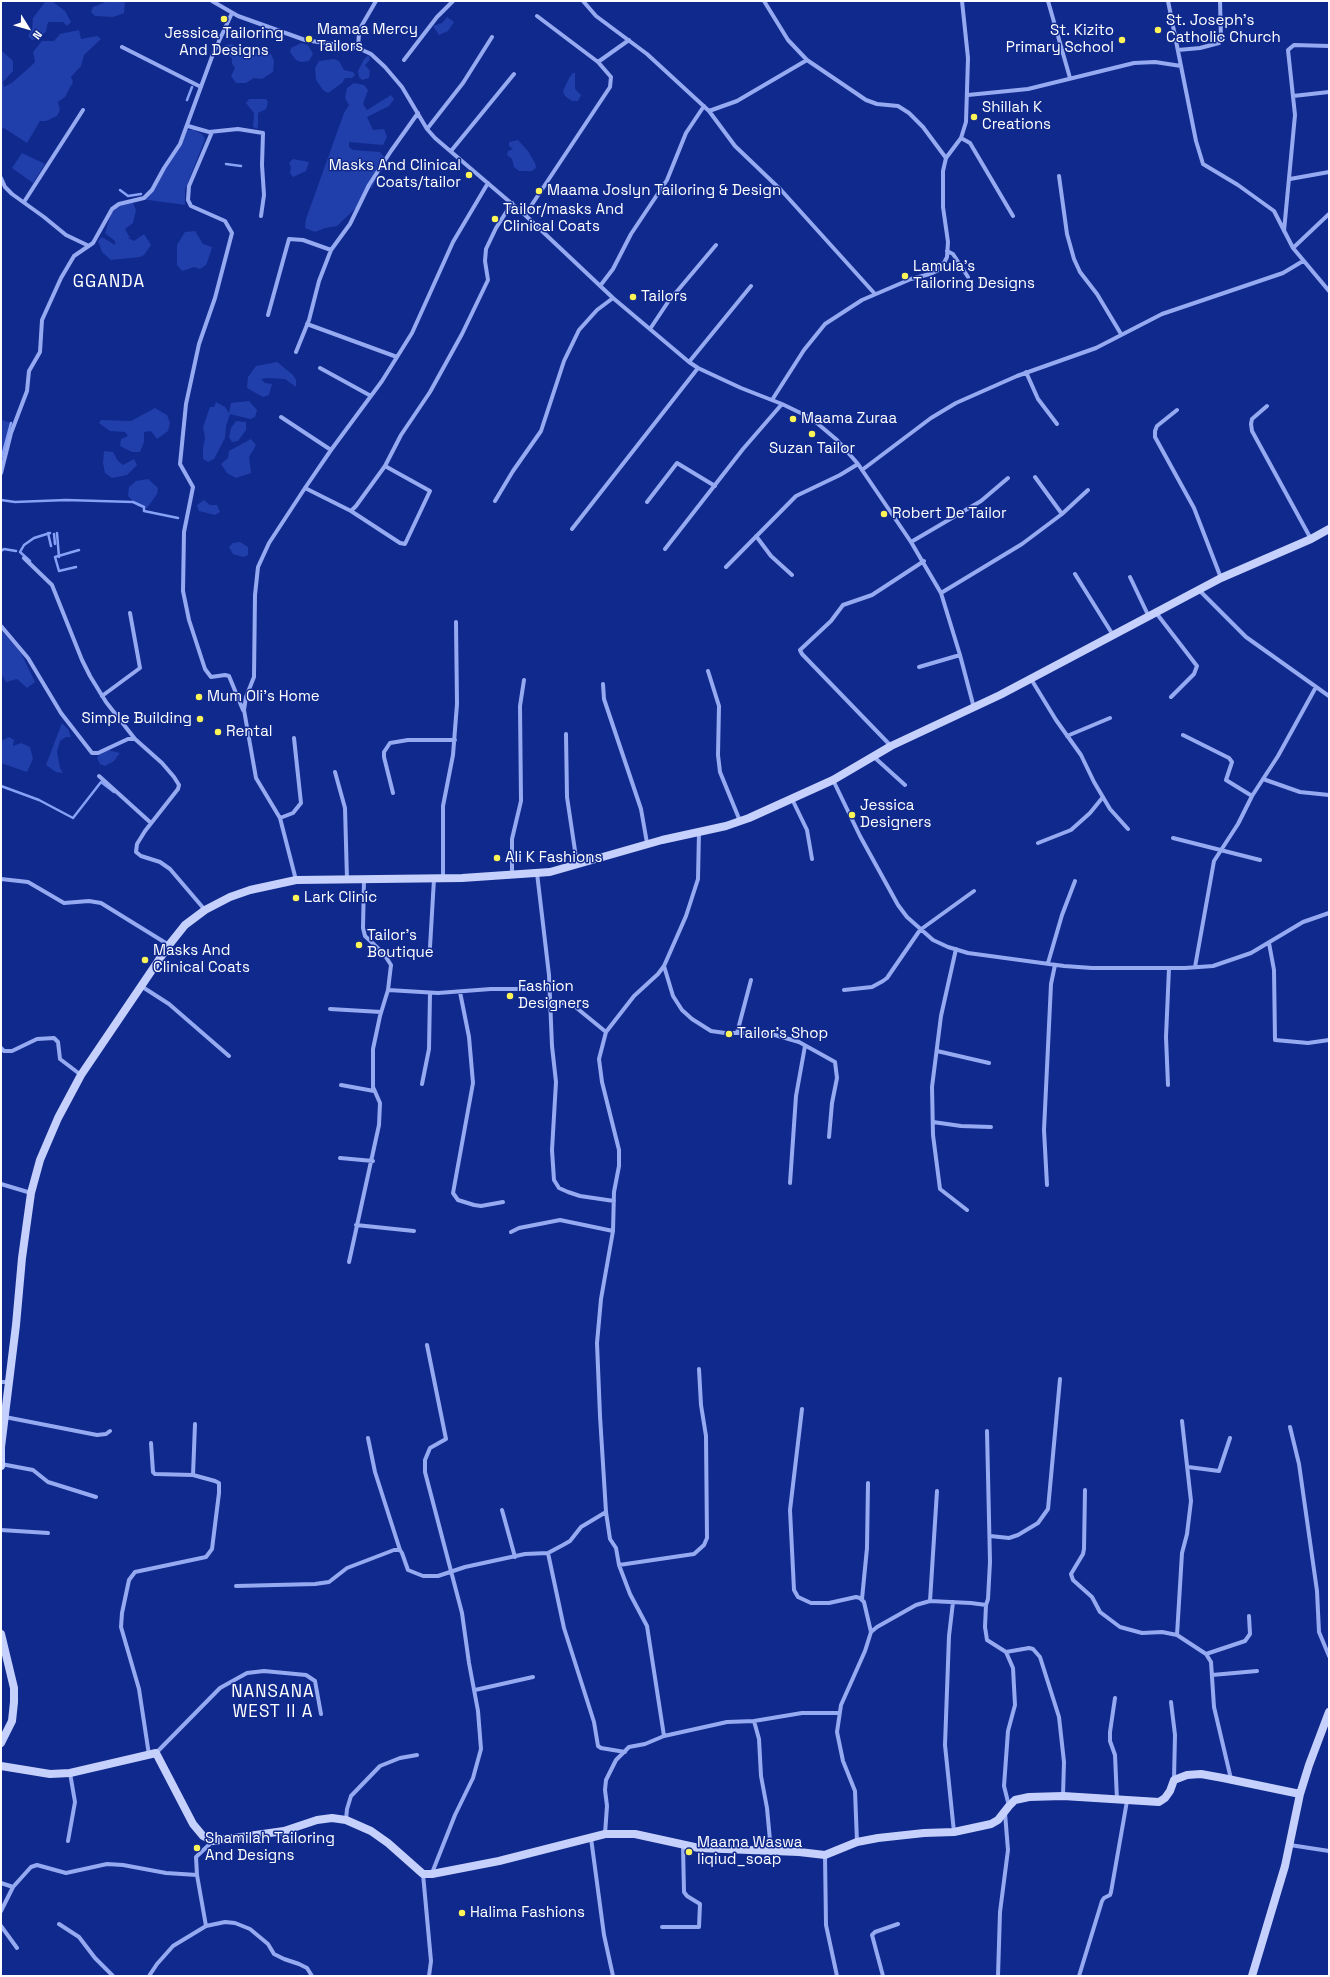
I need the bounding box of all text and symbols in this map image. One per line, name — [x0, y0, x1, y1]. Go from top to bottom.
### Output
north arrow — [8, 8, 48, 48]
place label: St. Joseph's Catholic Church — [1166, 12, 1281, 47]
marker: Jessica Tailoring And Designs — [219, 14, 229, 24]
place label: Mamaa Mercy Tailors — [317, 21, 418, 56]
place label: St. Kizito Primary School — [1006, 22, 1114, 57]
place label: Jessica Tailoring And Designs — [164, 25, 284, 60]
marker: St. Joseph's Catholic Church — [1153, 25, 1163, 35]
text: N — [30, 28, 45, 42]
marker: Mamaa Mercy Tailors — [304, 34, 314, 44]
marker: St. Kizito Primary School — [1117, 35, 1127, 45]
place label: Shillah K Creations — [982, 99, 1051, 134]
marker: Shillah K Creations — [969, 112, 979, 122]
place label: Masks And Clinical Coats/tailor — [329, 157, 461, 192]
marker: Masks And Clinical Coats/tailor — [464, 170, 474, 180]
place label: Maama Joslyn Tailoring & Design — [547, 182, 781, 200]
marker: Maama Joslyn Tailoring & Design — [534, 186, 544, 196]
place label: Tailor/masks And Clinical Coats — [503, 201, 624, 236]
marker: Tailor/masks And Clinical Coats — [490, 214, 500, 224]
place label: Lamula's Tailoring Designs — [913, 258, 1035, 293]
marker: Lamula's Tailoring Designs — [900, 271, 910, 281]
district label: GGANDA — [73, 272, 145, 292]
place label: Tailors — [641, 288, 687, 306]
marker: Tailors — [628, 292, 638, 302]
place label: Maama Zuraa — [801, 410, 897, 428]
marker: Maama Zuraa — [788, 414, 798, 424]
marker: Suzan Tailor — [807, 429, 817, 439]
place label: Suzan Tailor — [769, 440, 855, 458]
place label: Robert De Tailor — [892, 505, 1007, 523]
marker: Robert De Tailor — [879, 509, 889, 519]
place label: Mum Oli's Home — [207, 688, 320, 706]
marker: Mum Oli's Home — [194, 692, 204, 702]
place label: Simple Building — [82, 710, 192, 728]
marker: Simple Building — [195, 714, 205, 724]
place label: Rental — [226, 723, 272, 741]
marker: Rental — [213, 727, 223, 737]
place label: Jessica Designers — [860, 797, 932, 832]
marker: Jessica Designers — [847, 810, 857, 820]
place label: Ali K Fashions — [505, 849, 602, 867]
marker: Ali K Fashions — [492, 853, 502, 863]
place label: Lark Clinic — [304, 889, 377, 907]
marker: Lark Clinic — [291, 893, 301, 903]
place label: Tailor's Boutique — [367, 927, 434, 962]
marker: Tailor's Boutique — [354, 940, 364, 950]
place label: Masks And Clinical Coats — [153, 942, 250, 977]
marker: Masks And Clinical Coats — [140, 955, 150, 965]
place label: Fashion Designers — [518, 978, 590, 1013]
marker: Fashion Designers — [505, 991, 515, 1001]
place label: Tailor's Shop — [737, 1025, 828, 1043]
marker: Tailor's Shop — [724, 1029, 734, 1039]
district label: NANSANA WEST II A — [231, 1682, 315, 1722]
place label: Shamilah Tailoring And Designs — [205, 1830, 335, 1865]
place label: Maama Waswa liqiud_soap — [697, 1834, 802, 1869]
marker: Shamilah Tailoring And Designs — [192, 1843, 202, 1853]
marker: Maama Waswa liqiud_soap — [684, 1847, 694, 1857]
place label: Halima Fashions — [470, 1904, 585, 1922]
marker: Halima Fashions — [457, 1908, 467, 1918]

